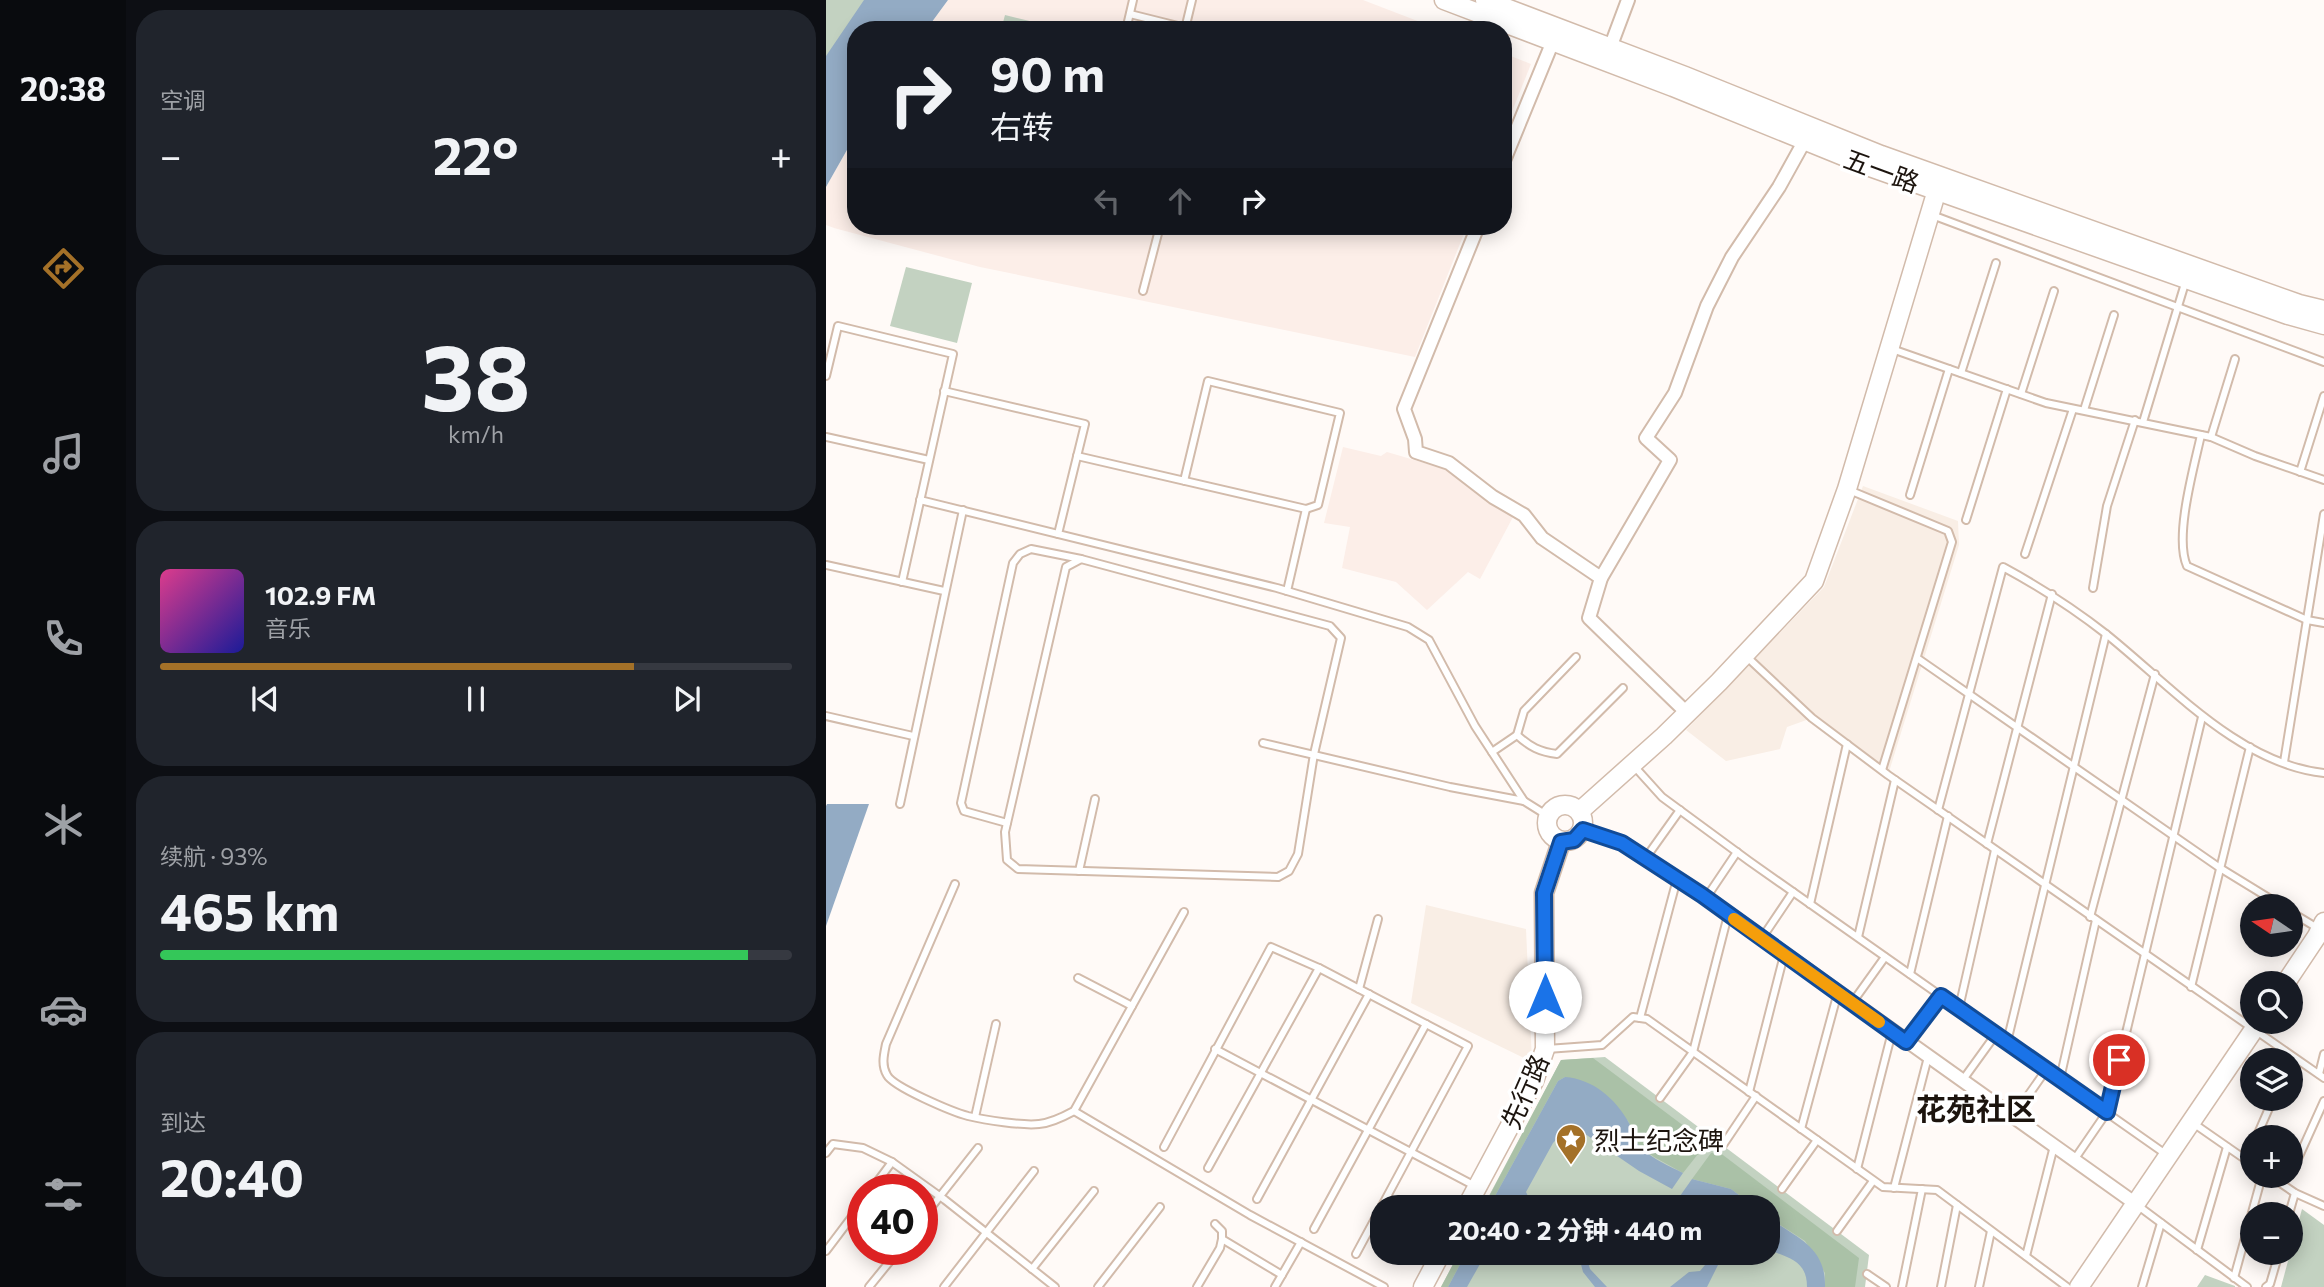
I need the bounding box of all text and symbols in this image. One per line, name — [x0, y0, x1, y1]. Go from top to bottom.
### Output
text: 90 m — [990, 42, 1105, 102]
icon: right — [875, 49, 966, 140]
text: 20:38 — [20, 68, 106, 108]
text: 空调 — [160, 86, 206, 114]
text: 右转 — [990, 106, 1054, 146]
text: 22° — [433, 122, 518, 186]
text: − — [160, 131, 182, 178]
text: + — [770, 131, 792, 178]
street label: 五一路 — [1840, 142, 1924, 198]
icon: left — [1088, 182, 1126, 220]
icon: ahead — [1161, 182, 1199, 220]
icon: right — [1234, 182, 1272, 220]
icon: directions — [39, 244, 88, 293]
text: 38 — [421, 318, 531, 430]
text: km/h — [448, 420, 504, 448]
icon: music — [39, 429, 88, 478]
text: 102.9 FM — [265, 579, 376, 610]
icon: phone — [39, 614, 88, 663]
text: 音乐 — [265, 614, 311, 642]
icon: previous — [246, 680, 284, 718]
icon: pause — [457, 680, 495, 718]
icon: next — [668, 680, 706, 718]
icon: climate — [39, 800, 88, 849]
text: 续航 · 93% — [160, 842, 268, 870]
text: 465 km — [160, 878, 339, 942]
north arrow — [2240, 894, 2303, 957]
map controls — [2240, 894, 2303, 1265]
position arrow — [1508, 960, 1582, 1034]
button: search — [2240, 971, 2303, 1034]
icon: car — [39, 985, 88, 1034]
pin — [2089, 1030, 2149, 1090]
icon: arrive — [2100, 1041, 2138, 1079]
button: layers — [2240, 1048, 2303, 1111]
street label: 先行路 — [1494, 1049, 1554, 1133]
district label: 花苑社区 — [1916, 1089, 2036, 1126]
text: 到达 — [160, 1108, 206, 1136]
place icon: 烈士纪念碑 — [1554, 1122, 1588, 1166]
place label: 烈士纪念碑 — [1594, 1124, 1724, 1155]
button: + — [2240, 1125, 2303, 1188]
text: 20:40 — [160, 1144, 304, 1208]
icon: filters — [39, 1170, 88, 1219]
speed limit sign: 40 — [847, 1174, 938, 1265]
button: − — [2240, 1202, 2303, 1265]
text: 20:40 · 2 分钟 · 440 m — [1448, 1214, 1702, 1245]

